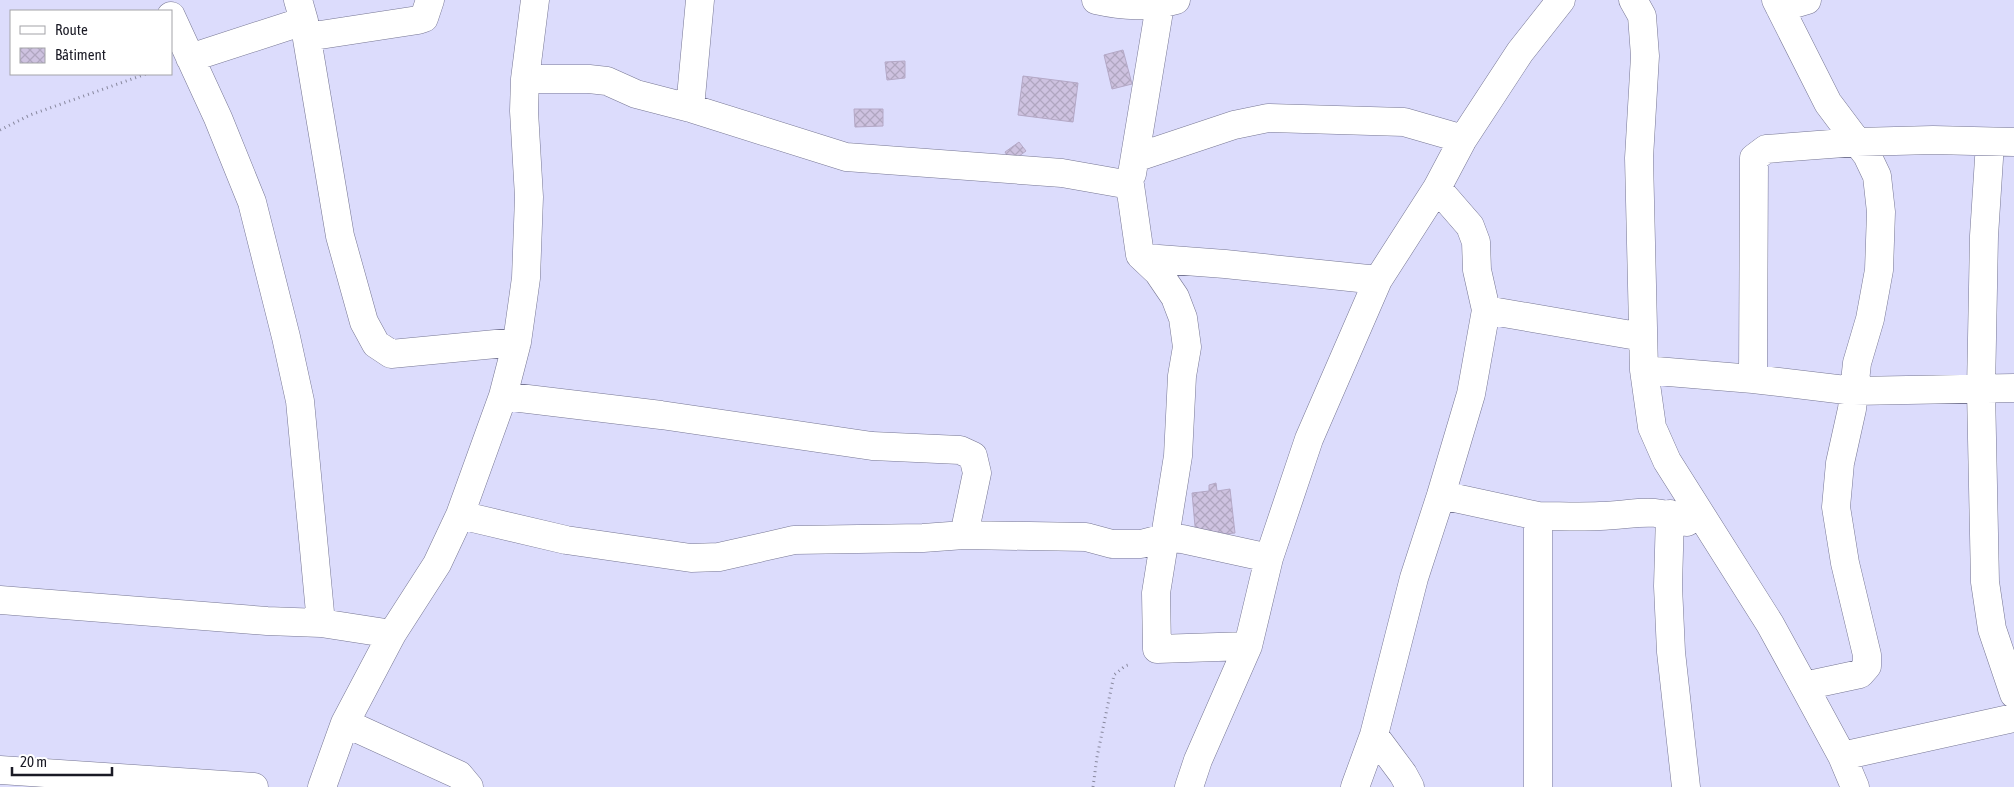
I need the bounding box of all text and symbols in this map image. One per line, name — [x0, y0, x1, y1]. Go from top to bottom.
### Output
legend — [10, 10, 172, 75]
text: Route — [55, 21, 88, 38]
text: Bâtiment — [55, 46, 106, 63]
scale bar — [12, 744, 112, 776]
text: 20 m — [20, 753, 47, 770]

